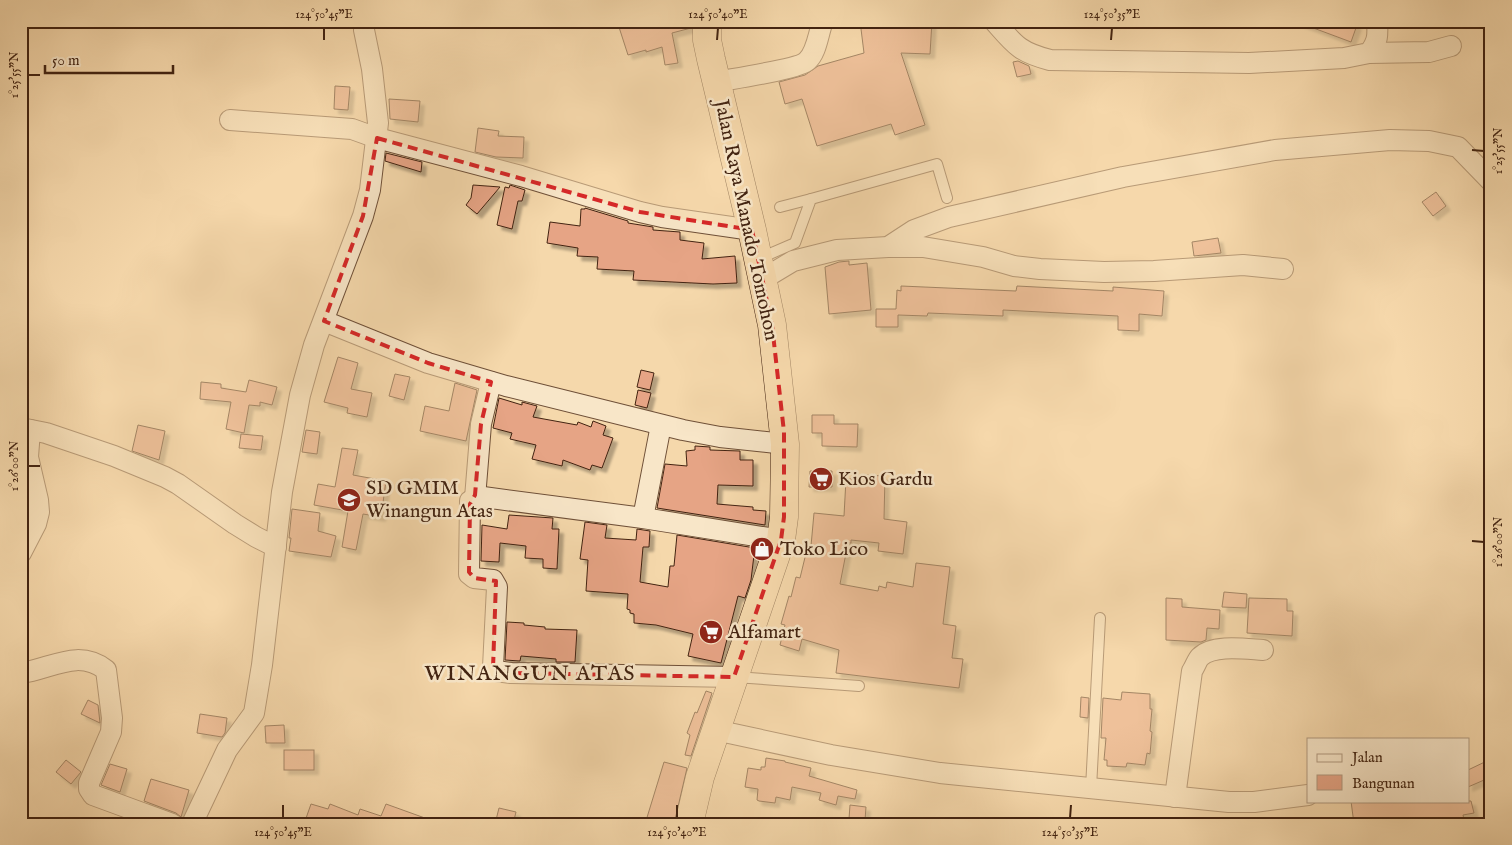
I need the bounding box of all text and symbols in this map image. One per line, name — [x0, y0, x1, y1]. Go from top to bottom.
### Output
text: 124°50'45"E — [295, 7, 353, 22]
text: 124°50'40"E — [688, 7, 748, 22]
text: 124°50'35"E — [1084, 7, 1140, 22]
scale bar — [45, 42, 172, 74]
text: 1°25'55"N — [7, 51, 22, 98]
text: 50 m — [52, 51, 80, 70]
street label: Jalan Raya Manado Tomohon — [708, 95, 784, 343]
text: 1°25'55"N — [1491, 127, 1506, 174]
text: 1°26'00"N — [7, 440, 22, 491]
supermarket icon: Kios Gardu — [808, 466, 834, 492]
place label: Kios Gardu — [838, 467, 933, 492]
place label: SD GMIM Winangun Atas — [366, 476, 493, 524]
school or university icon: SD GMIM Winangun Atas — [336, 487, 362, 513]
text: 1°26'00"N — [1491, 516, 1506, 567]
shop icon: Toko Lico — [749, 536, 775, 562]
place label: Toko Lico — [780, 537, 868, 562]
supermarket icon: Alfamart — [698, 619, 724, 645]
place label: Alfamart — [727, 620, 801, 645]
district label: WINANGUN ATAS — [424, 660, 636, 688]
legend — [1307, 738, 1470, 802]
text: Jalan — [1350, 748, 1383, 767]
text: Bangunan — [1352, 774, 1415, 793]
text: 124°50'45"E — [254, 825, 312, 840]
text: 124°50'40"E — [647, 825, 707, 840]
text: 124°50'35"E — [1042, 825, 1098, 840]

